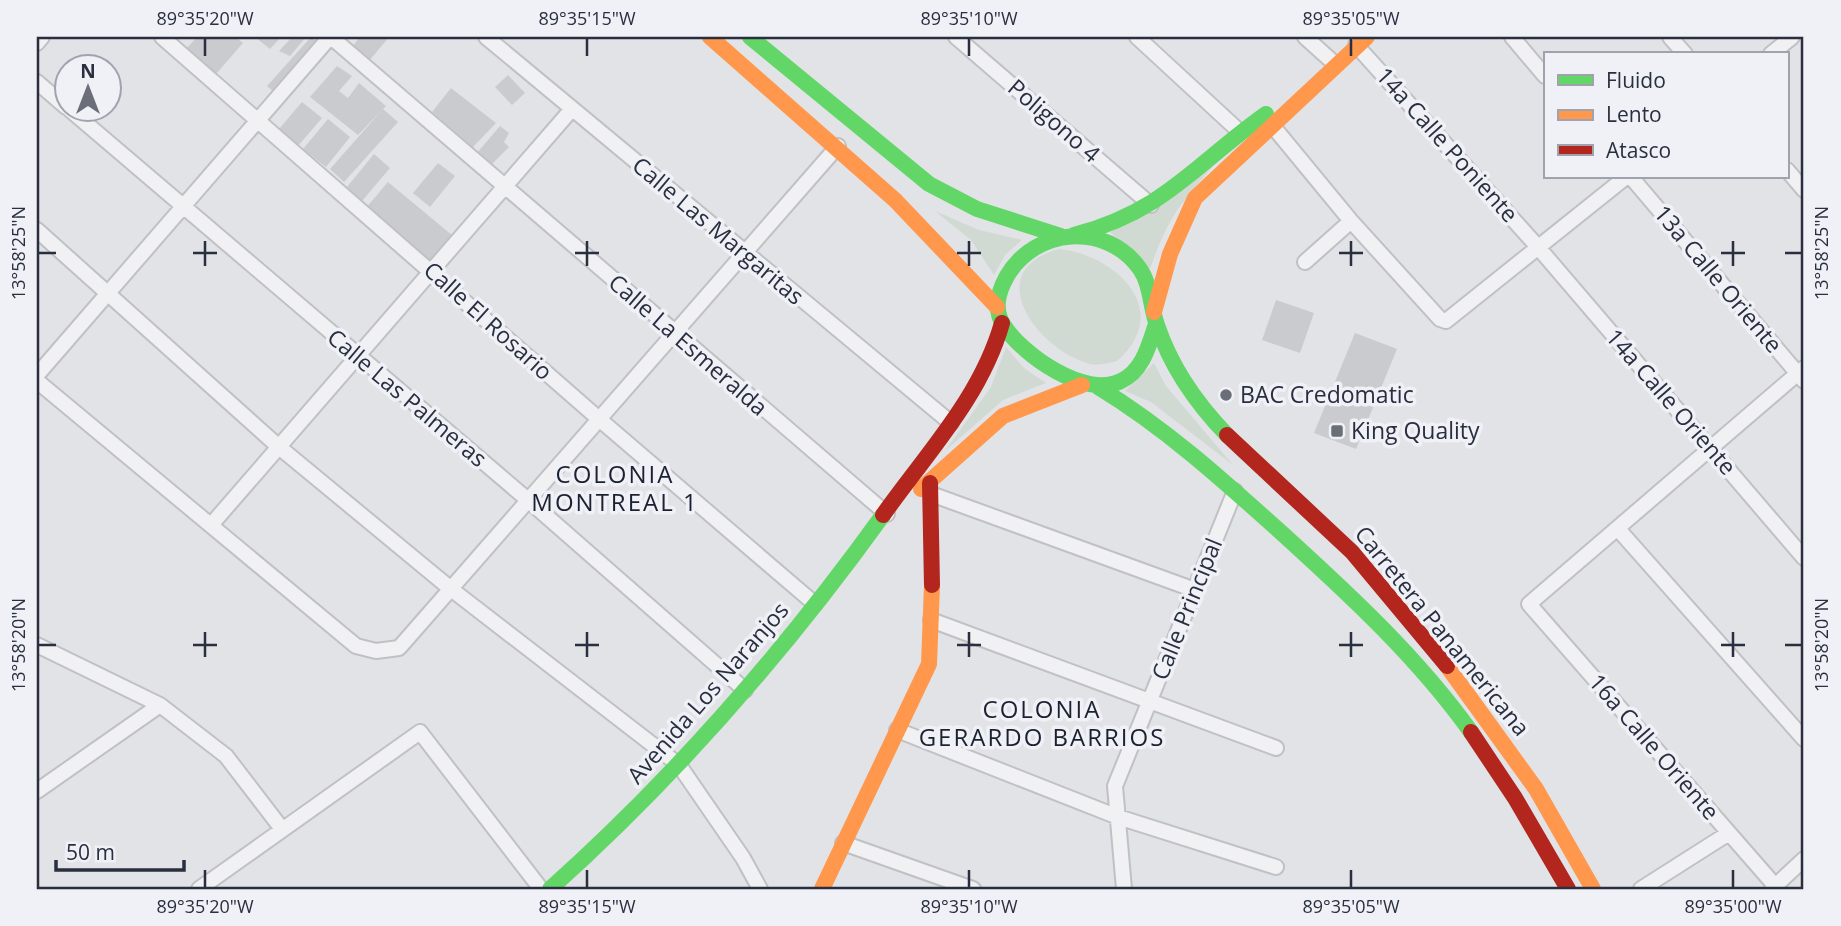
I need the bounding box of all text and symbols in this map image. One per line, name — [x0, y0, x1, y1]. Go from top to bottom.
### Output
text: 89°35'20"W — [156, 6, 254, 30]
text: 89°35'15"W — [538, 6, 636, 30]
text: 89°35'10"W — [920, 6, 1018, 30]
text: 89°35'05"W — [1302, 6, 1400, 30]
north arrow — [52, 52, 122, 122]
legend — [1544, 52, 1788, 178]
text: N — [80, 58, 96, 84]
street label: 14a Calle Poniente — [1369, 60, 1526, 229]
text: Fluido — [1606, 66, 1666, 94]
street label: Poligono 4 — [1002, 71, 1108, 169]
text: Lento — [1606, 100, 1662, 128]
text: Atasco — [1606, 136, 1671, 164]
street label: Calle Las Margaritas — [626, 149, 811, 312]
street label: 13a Calle Oriente — [1647, 198, 1790, 359]
text: 13°58'25"N — [6, 206, 30, 300]
text: 13°58'25"N — [1809, 206, 1833, 300]
street label: Calle El Rosario — [417, 254, 560, 387]
street label: Calle La Esmeralda — [602, 266, 775, 422]
street label: Calle Las Palmeras — [321, 321, 494, 474]
street label: 14a Calle Oriente — [1599, 321, 1744, 481]
place label: BAC Credomatic — [1240, 378, 1414, 410]
marker: BAC Credomatic — [1218, 387, 1234, 403]
place label: King Quality — [1351, 414, 1480, 446]
marker: King Quality — [1329, 423, 1345, 439]
district label: COLONIA MONTREAL 1 — [531, 457, 699, 518]
street label: Carretera Panamericana — [1348, 519, 1538, 742]
street label: Calle Principal — [1143, 533, 1229, 684]
street label: Avenida Los Naranjos — [619, 595, 795, 790]
text: 13°58'20"N — [6, 598, 30, 692]
text: 13°58'20"N — [1809, 598, 1833, 692]
street label: 16a Calle Oriente — [1582, 666, 1727, 826]
district label: COLONIA GERARDO BARRIOS — [919, 692, 1165, 753]
scale bar — [56, 828, 184, 872]
text: 50 m — [66, 838, 115, 866]
text: 89°35'20"W — [156, 894, 254, 918]
text: 89°35'15"W — [538, 894, 636, 918]
text: 89°35'10"W — [920, 894, 1018, 918]
text: 89°35'05"W — [1302, 894, 1400, 918]
text: 89°35'00"W — [1684, 894, 1782, 918]

